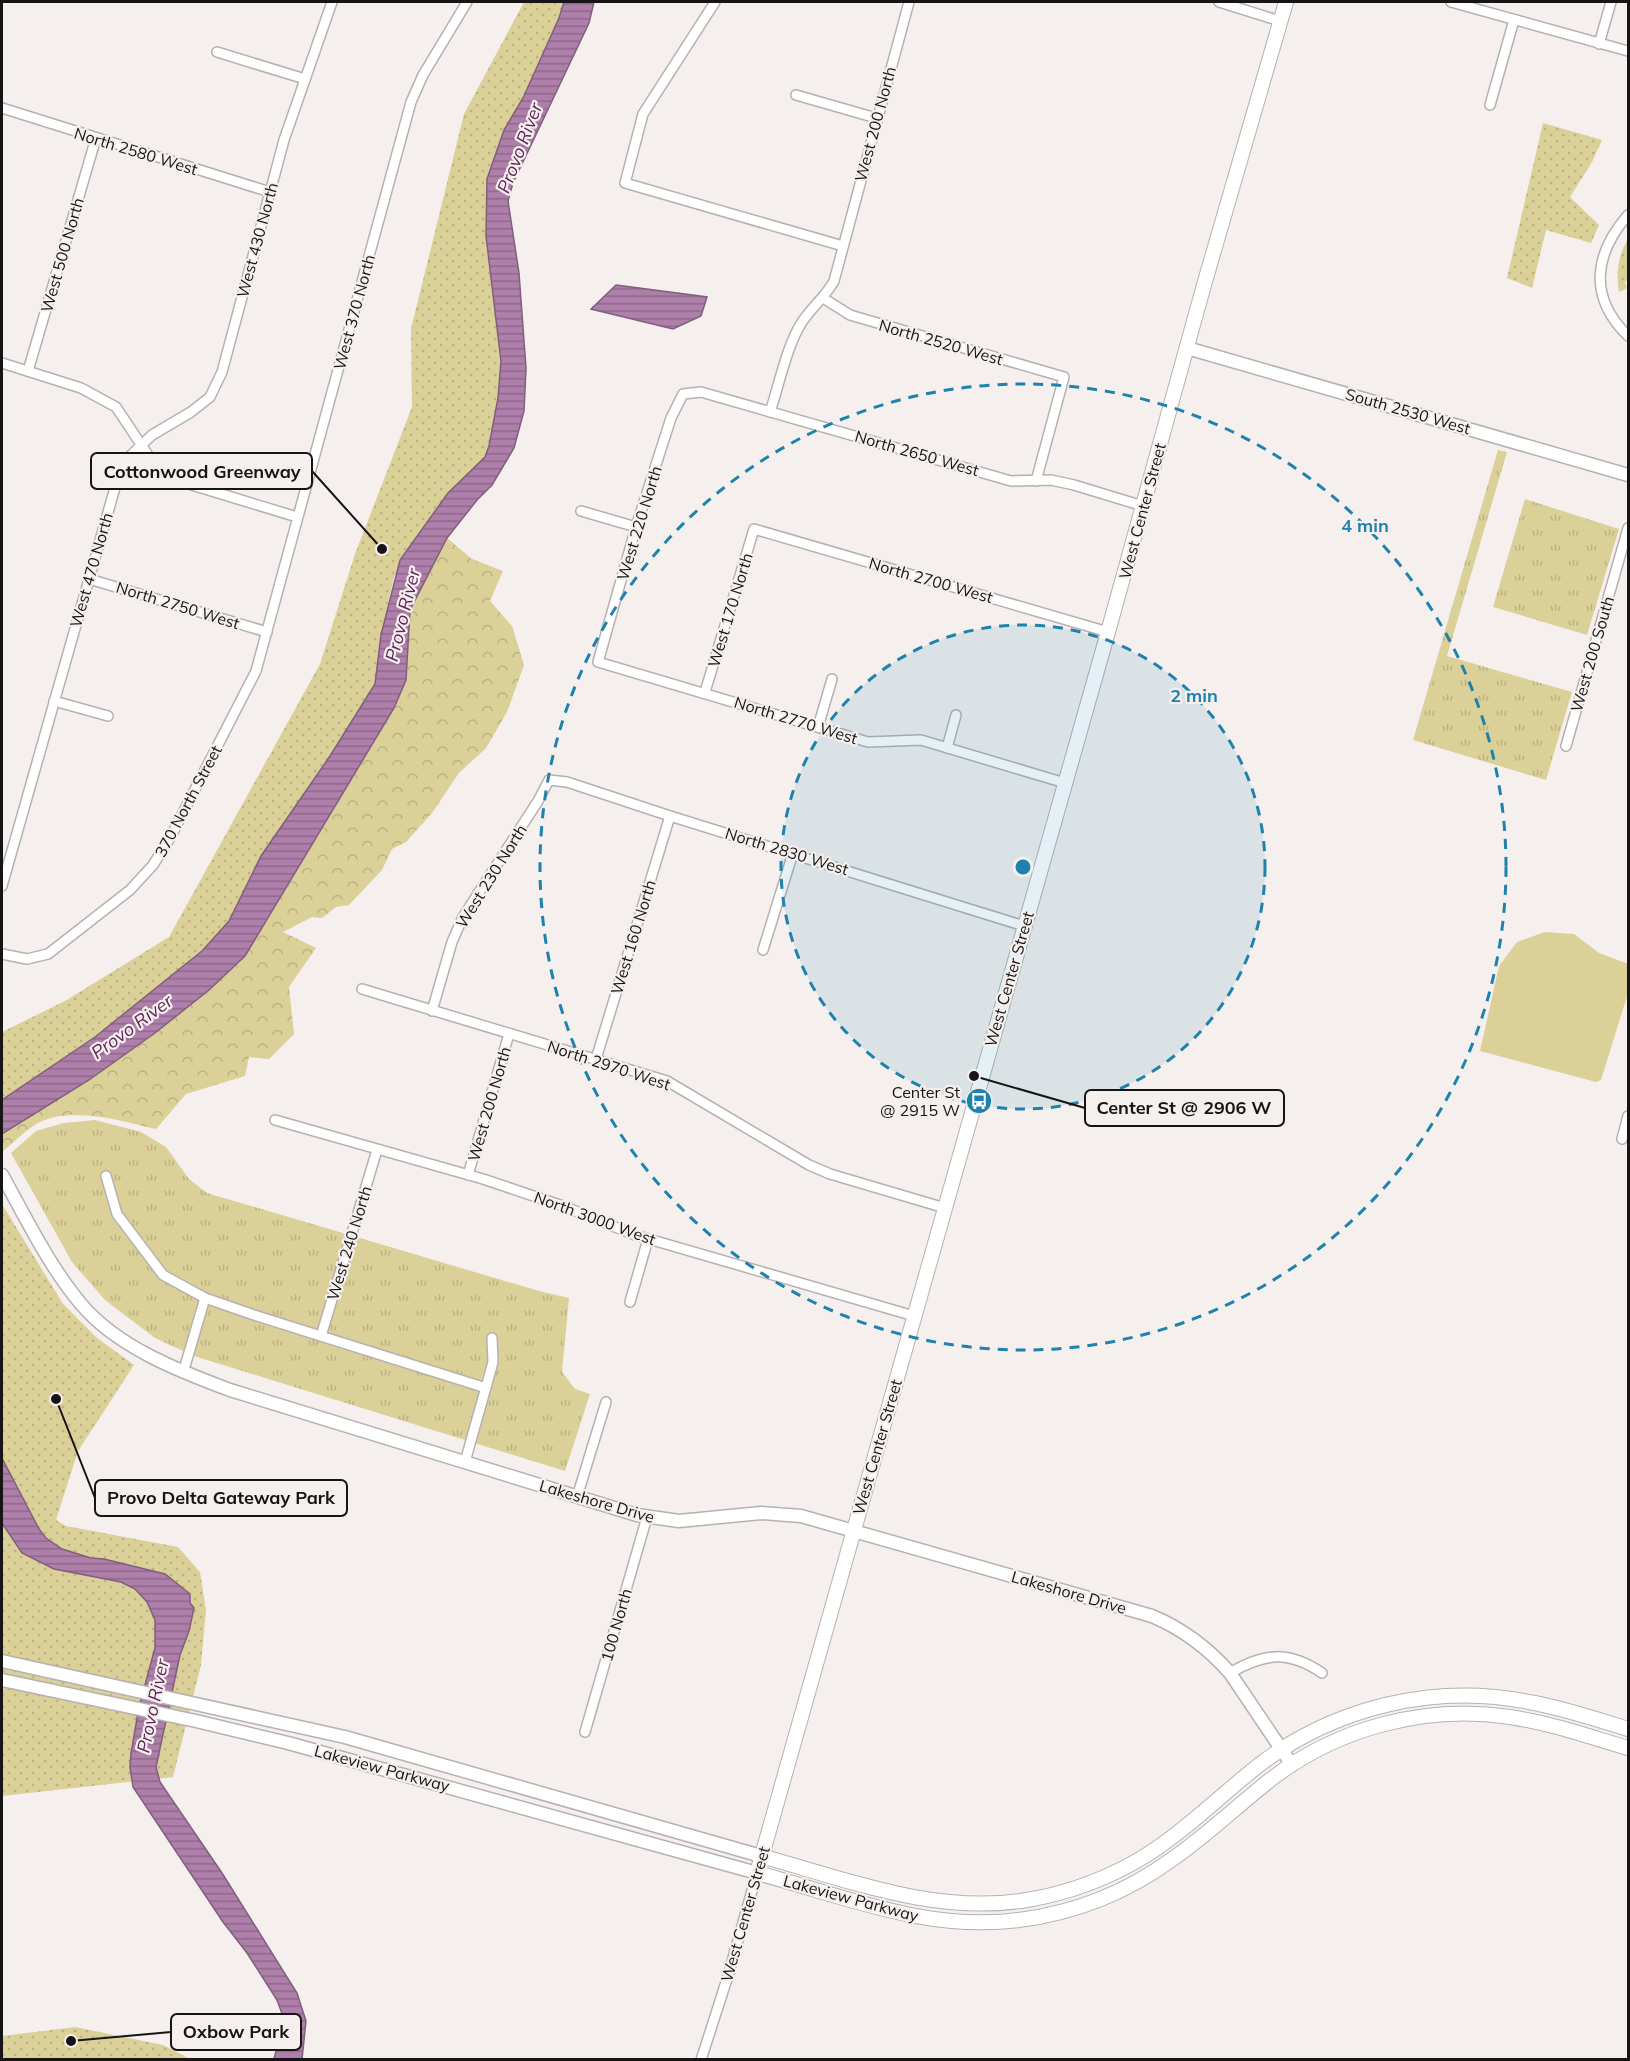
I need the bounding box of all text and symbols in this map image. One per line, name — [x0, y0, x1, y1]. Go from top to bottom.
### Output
street label: West 200 North — [850, 64, 900, 184]
water label: Provo River — [492, 98, 548, 196]
street label: North 2580 West — [72, 123, 201, 179]
street label: West 430 North — [232, 180, 282, 300]
street label: West 500 North — [36, 195, 88, 315]
street label: West 370 North — [329, 252, 379, 372]
street label: North 2520 West — [877, 315, 1006, 369]
street label: South 2530 West — [1343, 384, 1473, 439]
street label: North 2650 West — [853, 426, 982, 480]
street label: West Center Street — [1114, 440, 1170, 581]
callout: Cottonwood Greenway — [91, 453, 312, 489]
text: Cottonwood Greenway — [103, 460, 301, 483]
street label: West 220 North — [612, 463, 666, 583]
street label: West 470 North — [65, 510, 117, 630]
text: 4 min — [1341, 514, 1389, 537]
street label: West 170 North — [703, 550, 757, 670]
street label: North 2700 West — [867, 553, 996, 607]
water label: Provo River — [380, 565, 426, 664]
street label: North 2750 West — [114, 577, 243, 633]
street label: West 200 South — [1566, 594, 1618, 714]
text: 2 min — [1170, 684, 1218, 707]
street label: North 2770 West — [732, 692, 861, 748]
street label: 370 North Street — [150, 741, 226, 860]
street label: West 230 North — [451, 820, 531, 932]
street label: North 2830 West — [723, 823, 852, 879]
centre of rings — [1013, 857, 1033, 877]
street label: West 160 North — [606, 877, 660, 997]
street label: West Center Street — [980, 909, 1038, 1049]
water label: Provo River — [87, 989, 178, 1064]
street label: North 2970 West — [545, 1036, 673, 1094]
street label: West 200 North — [463, 1044, 515, 1164]
place label: Center St @ 2915 W — [880, 1082, 960, 1120]
bus stop icon: Center St @ 2915 W — [964, 1086, 994, 1116]
callout: Center St @ 2906 W — [1085, 1090, 1284, 1126]
text: Center St @ 2906 W — [1097, 1096, 1271, 1119]
street label: West 240 North — [322, 1183, 376, 1303]
street label: North 3000 West — [531, 1187, 659, 1249]
street label: West Center Street — [848, 1377, 906, 1517]
street label: Lakeshore Drive — [537, 1475, 657, 1527]
callout: Provo Delta Gateway Park — [95, 1480, 347, 1516]
text: Provo Delta Gateway Park — [107, 1486, 336, 1509]
street label: Lakeshore Drive — [1009, 1566, 1129, 1618]
street label: 100 North — [596, 1586, 636, 1664]
water label: Provo River — [131, 1656, 174, 1755]
street label: Lakeview Parkway — [312, 1740, 452, 1796]
street label: West Center Street — [716, 1844, 774, 1984]
street label: Lakeview Parkway — [781, 1870, 921, 1926]
callout: Oxbow Park — [171, 2014, 301, 2050]
text: Oxbow Park — [183, 2020, 290, 2043]

